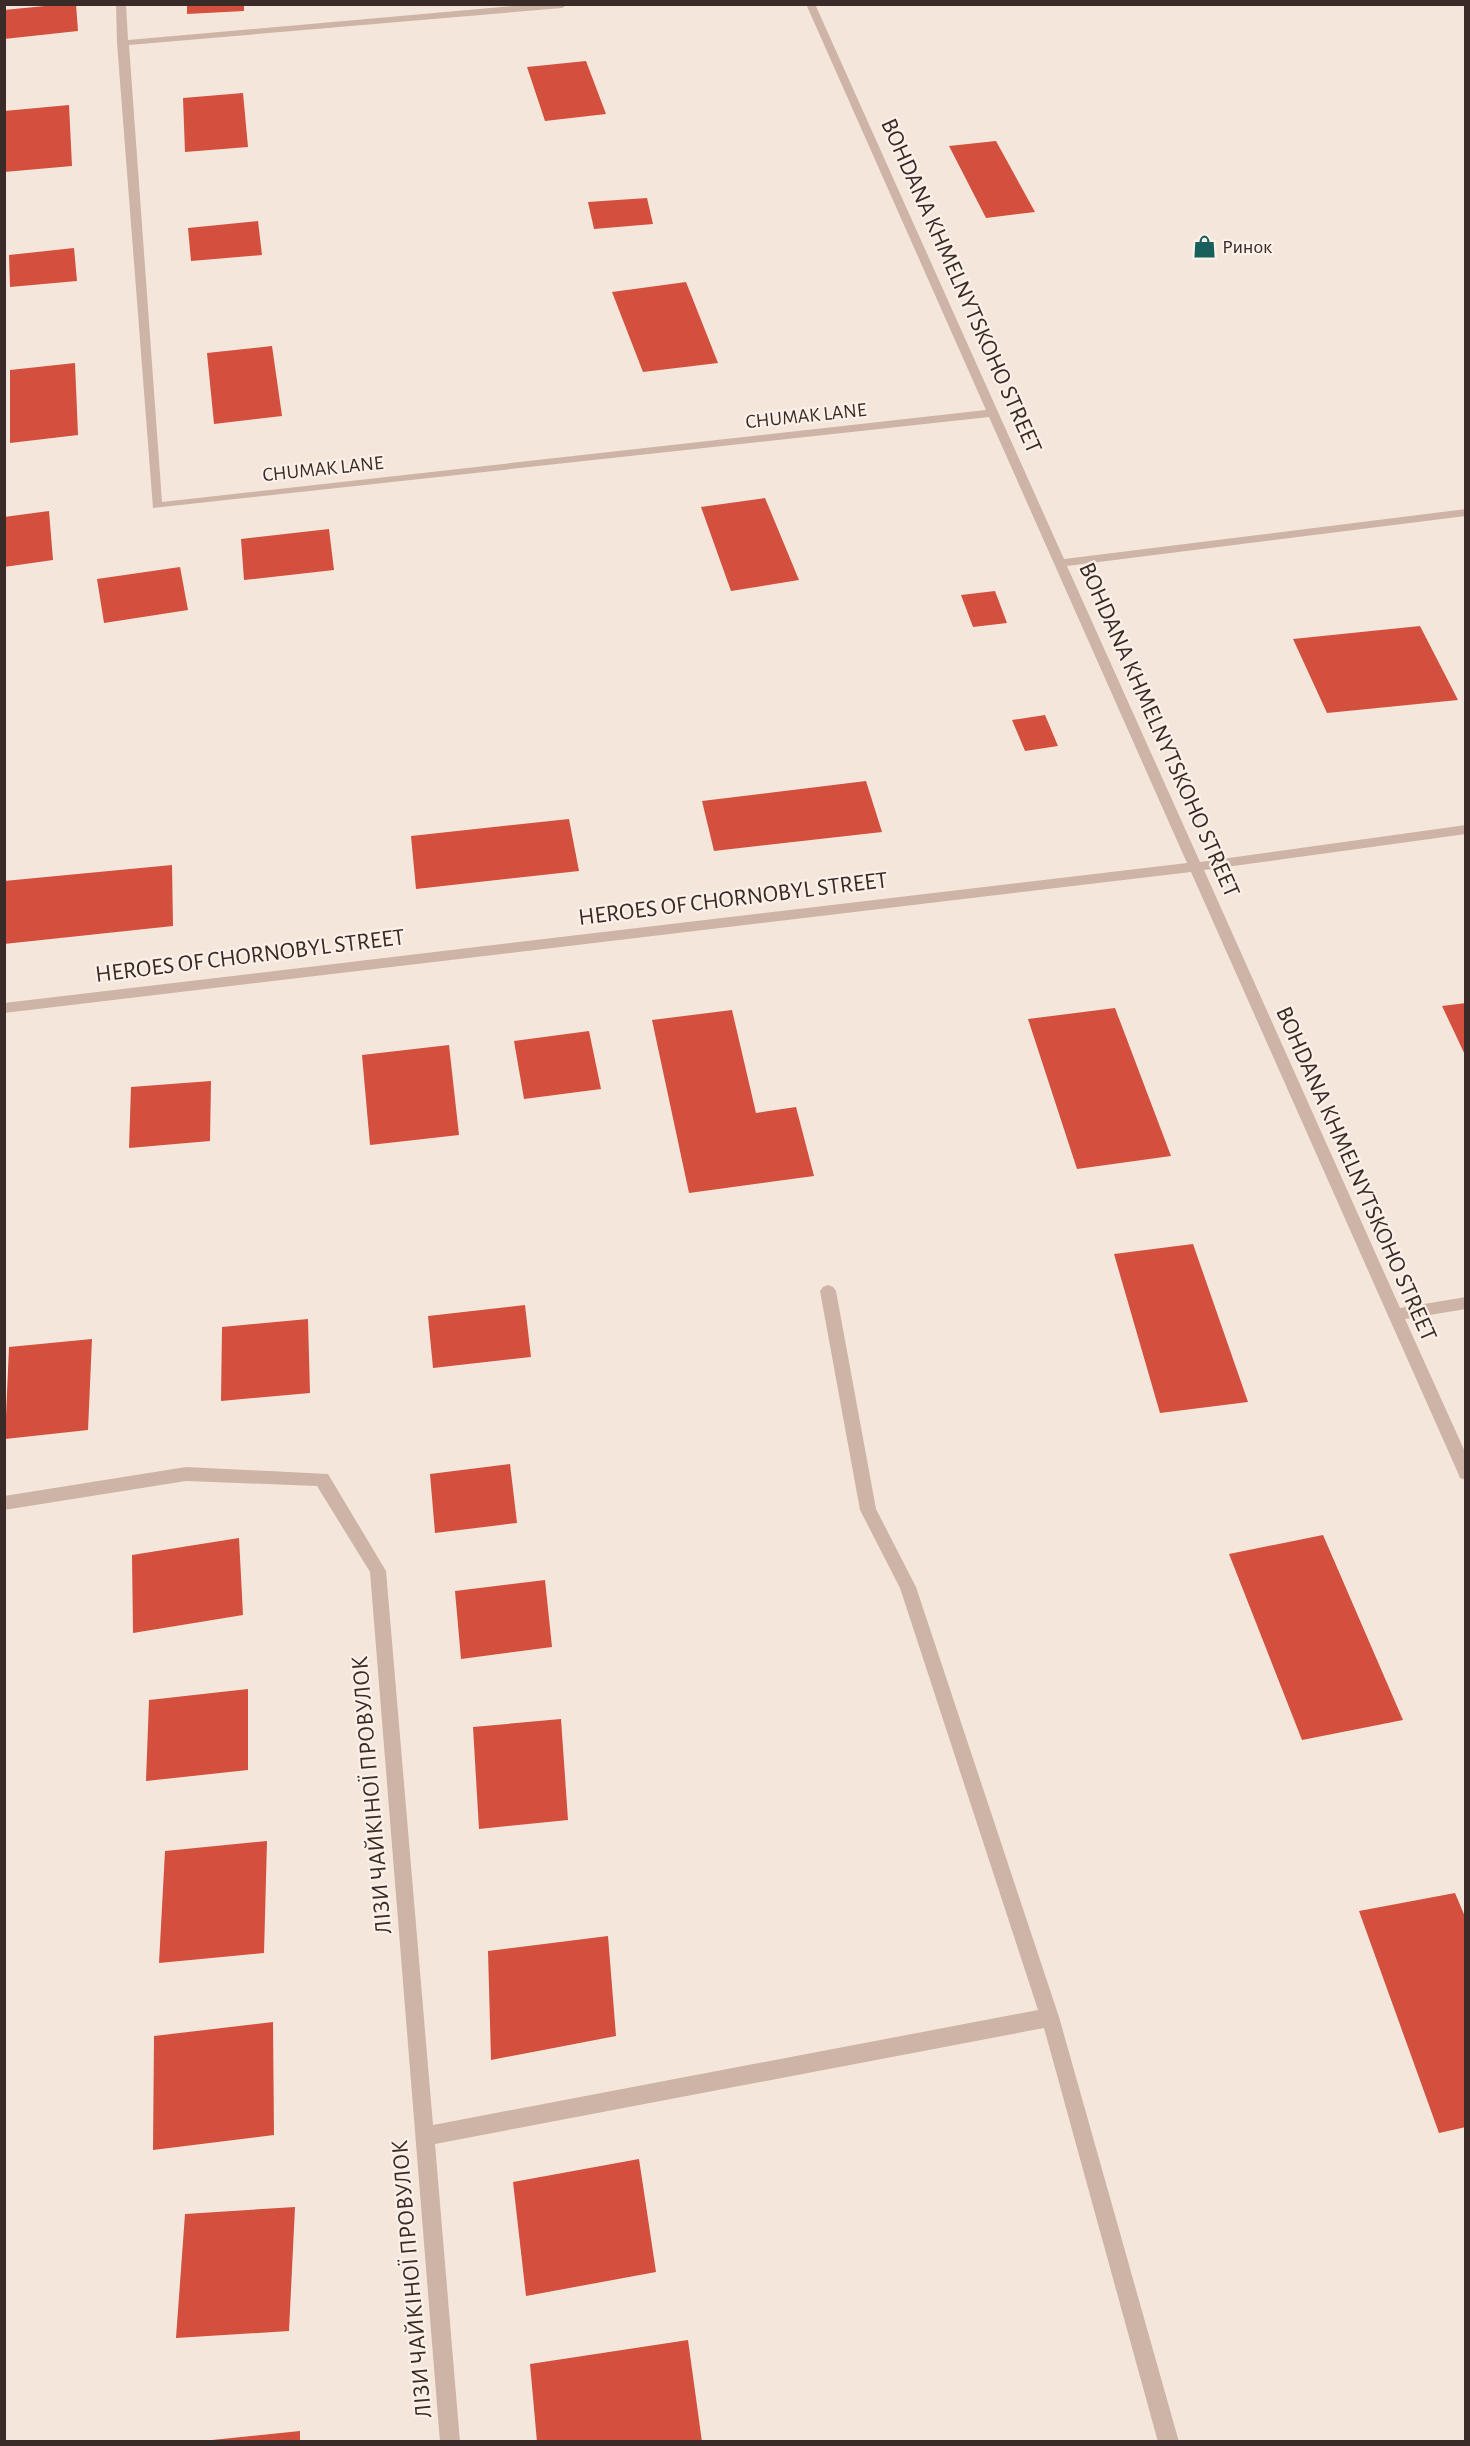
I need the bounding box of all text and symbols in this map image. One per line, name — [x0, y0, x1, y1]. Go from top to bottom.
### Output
street label: BOHDANA KHMELNYTSKOHO STREET — [876, 115, 1046, 457]
shop icon: Ринок — [1191, 234, 1217, 260]
place label: Ринок — [1222, 237, 1272, 257]
street label: CHUMAK LANE — [745, 400, 868, 432]
street label: CHUMAK LANE — [262, 453, 385, 485]
street label: BOHDANA KHMELNYTSKOHO STREET — [1074, 559, 1244, 901]
street label: HEROES OF CHORNOBYL STREET — [577, 868, 889, 930]
street label: HEROES OF CHORNOBYL STREET — [94, 925, 406, 987]
street label: BOHDANA KHMELNYTSKOHO STREET — [1271, 1003, 1441, 1345]
street label: ЛІЗИ ЧАЙКІНОЇ ПРОВУЛОК — [347, 1655, 396, 1935]
street label: ЛІЗИ ЧАЙКІНОЇ ПРОВУЛОК — [387, 2139, 436, 2419]

